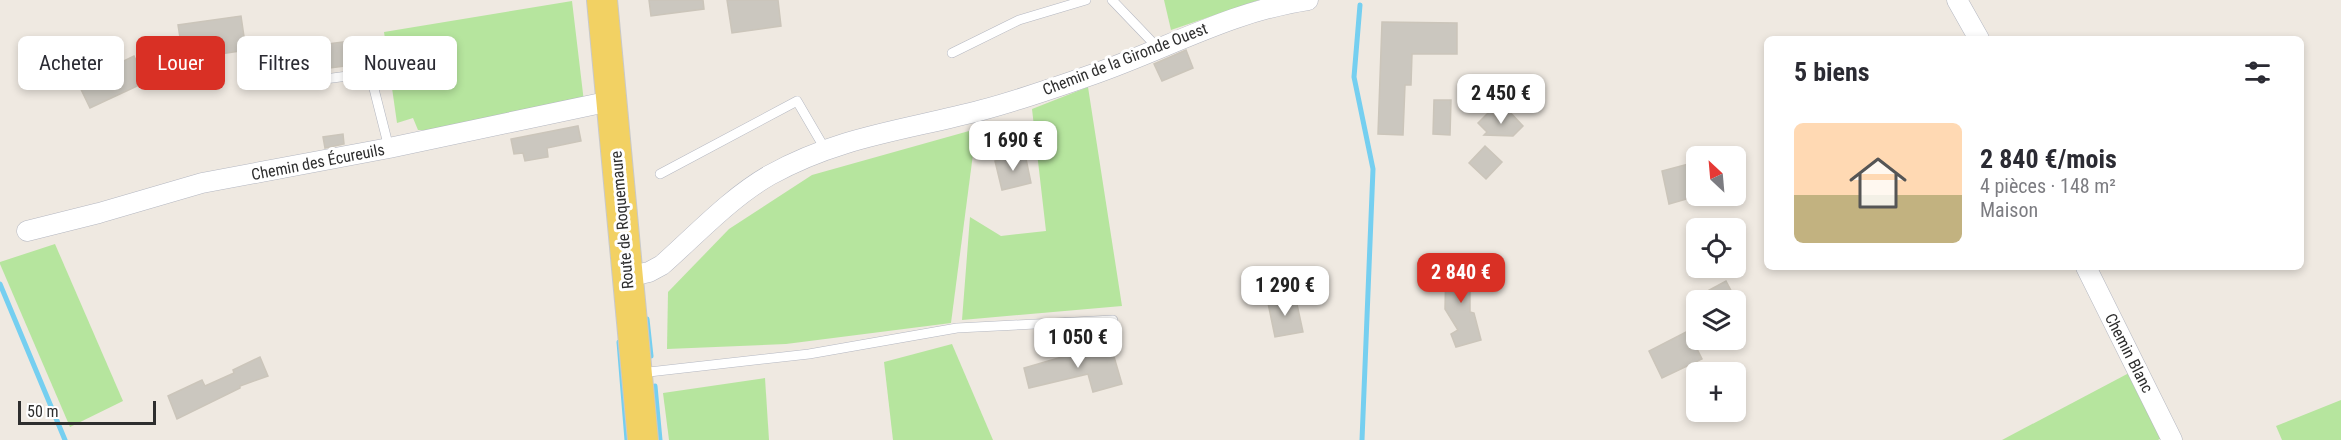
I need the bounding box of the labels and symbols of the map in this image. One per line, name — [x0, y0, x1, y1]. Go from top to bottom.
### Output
street label: Chemin de la Gironde Ouest — [1040, 19, 1210, 99]
pin: 2 450 € — [1446, 74, 1556, 125]
pin: 1 690 € — [958, 121, 1068, 172]
street label: Chemin des Écureuils — [250, 140, 386, 184]
north arrow — [1686, 146, 1746, 206]
street label: Route de Roquemaure — [606, 150, 638, 290]
pin: 2 840 € — [1406, 253, 1516, 304]
pin: 1 290 € — [1230, 266, 1340, 317]
street label: Chemin Blanc — [2101, 310, 2157, 396]
pin: 1 050 € — [1023, 318, 1133, 369]
scale bar — [18, 398, 156, 426]

